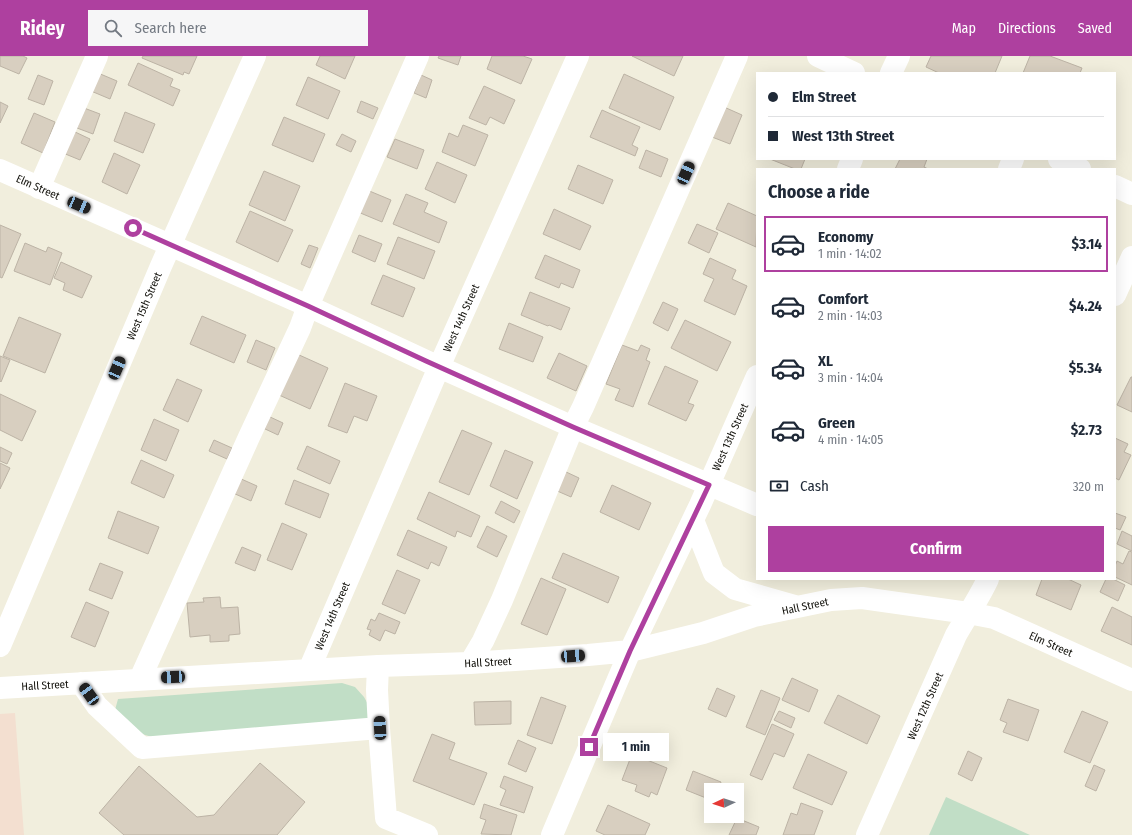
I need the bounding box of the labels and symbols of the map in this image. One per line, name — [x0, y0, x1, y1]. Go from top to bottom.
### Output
car — [676, 160, 696, 186]
street label: Elm Street — [14, 172, 62, 203]
car — [66, 195, 92, 215]
route start — [124, 219, 142, 237]
street label: West 15th Street — [124, 270, 165, 342]
street label: West 14th Street — [441, 282, 482, 354]
car — [107, 355, 127, 381]
street label: West 13th Street — [710, 401, 751, 473]
street label: West 14th Street — [312, 580, 353, 652]
street label: Hall Street — [781, 595, 830, 618]
street label: Elm Street — [1027, 629, 1075, 660]
car — [561, 649, 585, 663]
street label: Hall Street — [464, 655, 512, 670]
car — [161, 670, 185, 684]
street label: West 12th Street — [905, 670, 946, 742]
street label: Hall Street — [21, 678, 69, 693]
car — [77, 681, 101, 707]
car — [373, 716, 387, 740]
callout: 1 min — [603, 733, 669, 761]
route end — [580, 738, 598, 756]
north arrow — [704, 783, 744, 823]

